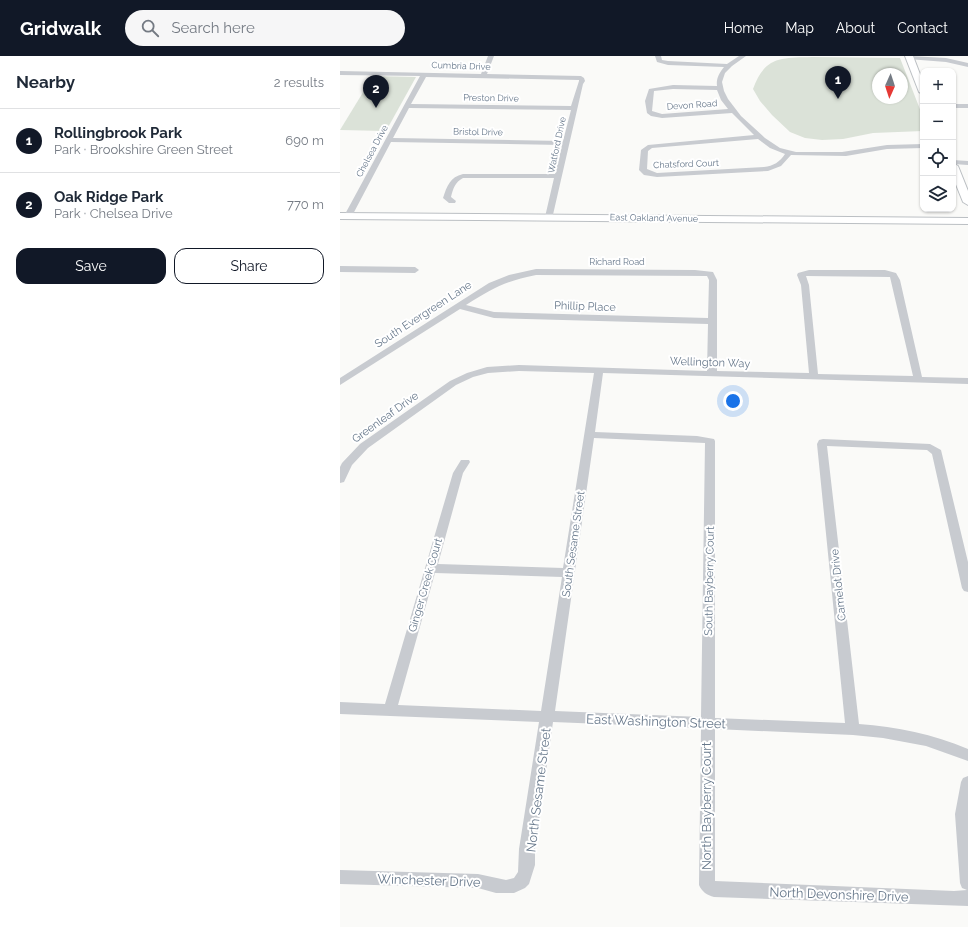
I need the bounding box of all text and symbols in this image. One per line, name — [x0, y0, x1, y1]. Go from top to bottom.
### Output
search box — [125, 10, 405, 46]
text: Gridwalk — [20, 17, 101, 39]
icon: search — [139, 17, 161, 39]
text: Search here — [171, 19, 255, 37]
text: Home — [724, 20, 763, 36]
text: Map — [785, 20, 814, 36]
text: About — [836, 20, 875, 36]
text: Contact — [897, 20, 948, 36]
street label: Cumbria Drive — [431, 60, 491, 72]
pin: 1 — [825, 66, 851, 99]
north arrow — [872, 68, 908, 104]
map controls — [920, 68, 956, 212]
button: + — [920, 68, 956, 104]
text: Nearby — [16, 72, 75, 92]
text: 2 results — [274, 75, 324, 90]
pin: 2 — [363, 75, 389, 108]
street label: Preston Drive — [463, 93, 520, 103]
street label: Devon Road — [666, 98, 718, 112]
button: − — [920, 104, 956, 140]
street label: Watford Drive — [546, 115, 568, 174]
street label: Chelsea Drive — [354, 123, 390, 179]
text: Rollingbrook Park — [54, 124, 182, 142]
street label: Bristol Drive — [453, 127, 504, 137]
text: 1 — [26, 133, 32, 148]
text: 690 m — [285, 133, 324, 148]
button: locate — [920, 140, 956, 176]
text: Park · Brookshire Green Street — [54, 142, 233, 157]
street label: Chatsford Court — [653, 158, 719, 170]
button: layers — [920, 176, 956, 212]
text: Oak Ridge Park — [54, 188, 163, 206]
text: 2 — [25, 197, 33, 212]
text: 770 m — [287, 197, 324, 212]
text: Park · Chelsea Drive — [54, 206, 173, 221]
street label: East Oakland Avenue — [610, 212, 699, 224]
button: Save — [16, 248, 166, 284]
button: Share — [174, 248, 324, 284]
street label: Richard Road — [589, 257, 645, 267]
street label: South Evergreen Lane — [372, 278, 475, 351]
street label: Phillip Place — [554, 299, 617, 314]
street label: Wellington Way — [670, 355, 750, 370]
street label: Greenleaf Drive — [350, 389, 421, 446]
your location — [723, 391, 743, 411]
street label: South Sesame Street — [560, 490, 587, 598]
street label: South Bayberry Court — [702, 526, 717, 636]
street label: Ginger Creek Court — [406, 536, 445, 634]
street label: Camelot Drive — [828, 548, 849, 622]
street label: East Washington Street — [586, 712, 727, 731]
street label: North Sesame Street — [523, 726, 554, 853]
street label: North Bayberry Court — [699, 741, 714, 870]
street label: Winchester Drive — [377, 871, 481, 890]
street label: North Devonshire Drive — [769, 885, 909, 904]

